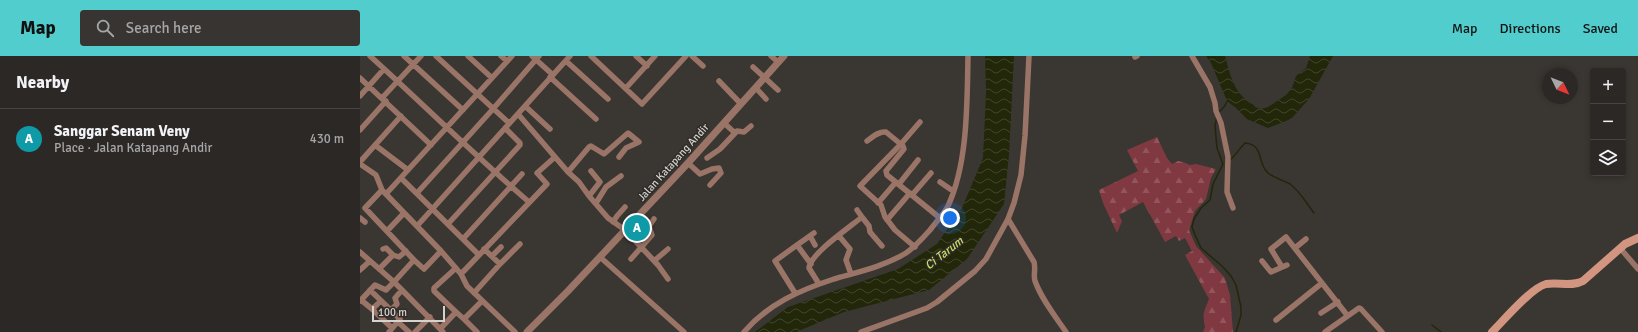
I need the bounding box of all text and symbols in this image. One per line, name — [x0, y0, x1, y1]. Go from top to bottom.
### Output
search box — [80, 10, 360, 46]
text: Map — [20, 16, 56, 40]
icon: search — [94, 17, 116, 39]
text: Search here — [126, 19, 201, 37]
text: Map — [1452, 20, 1478, 37]
text: Directions — [1500, 20, 1561, 37]
text: Saved — [1583, 20, 1618, 37]
north arrow — [1542, 68, 1578, 104]
map controls — [1590, 68, 1626, 176]
button: + — [1590, 68, 1626, 104]
text: Nearby — [16, 72, 69, 93]
button: − — [1590, 104, 1626, 140]
street label: Jalan Katapang Andir — [635, 121, 712, 204]
text: Sanggar Senam Veny — [54, 122, 190, 140]
text: A — [25, 131, 33, 147]
text: 430 m — [310, 131, 344, 147]
text: Place · Jalan Katapang Andir — [54, 140, 212, 156]
button: layers — [1590, 140, 1626, 176]
your location — [940, 208, 960, 228]
pin: A — [624, 213, 650, 243]
water label: Ci Tarum — [922, 233, 967, 273]
scale bar — [372, 304, 445, 323]
text: 100 m — [378, 306, 407, 319]

